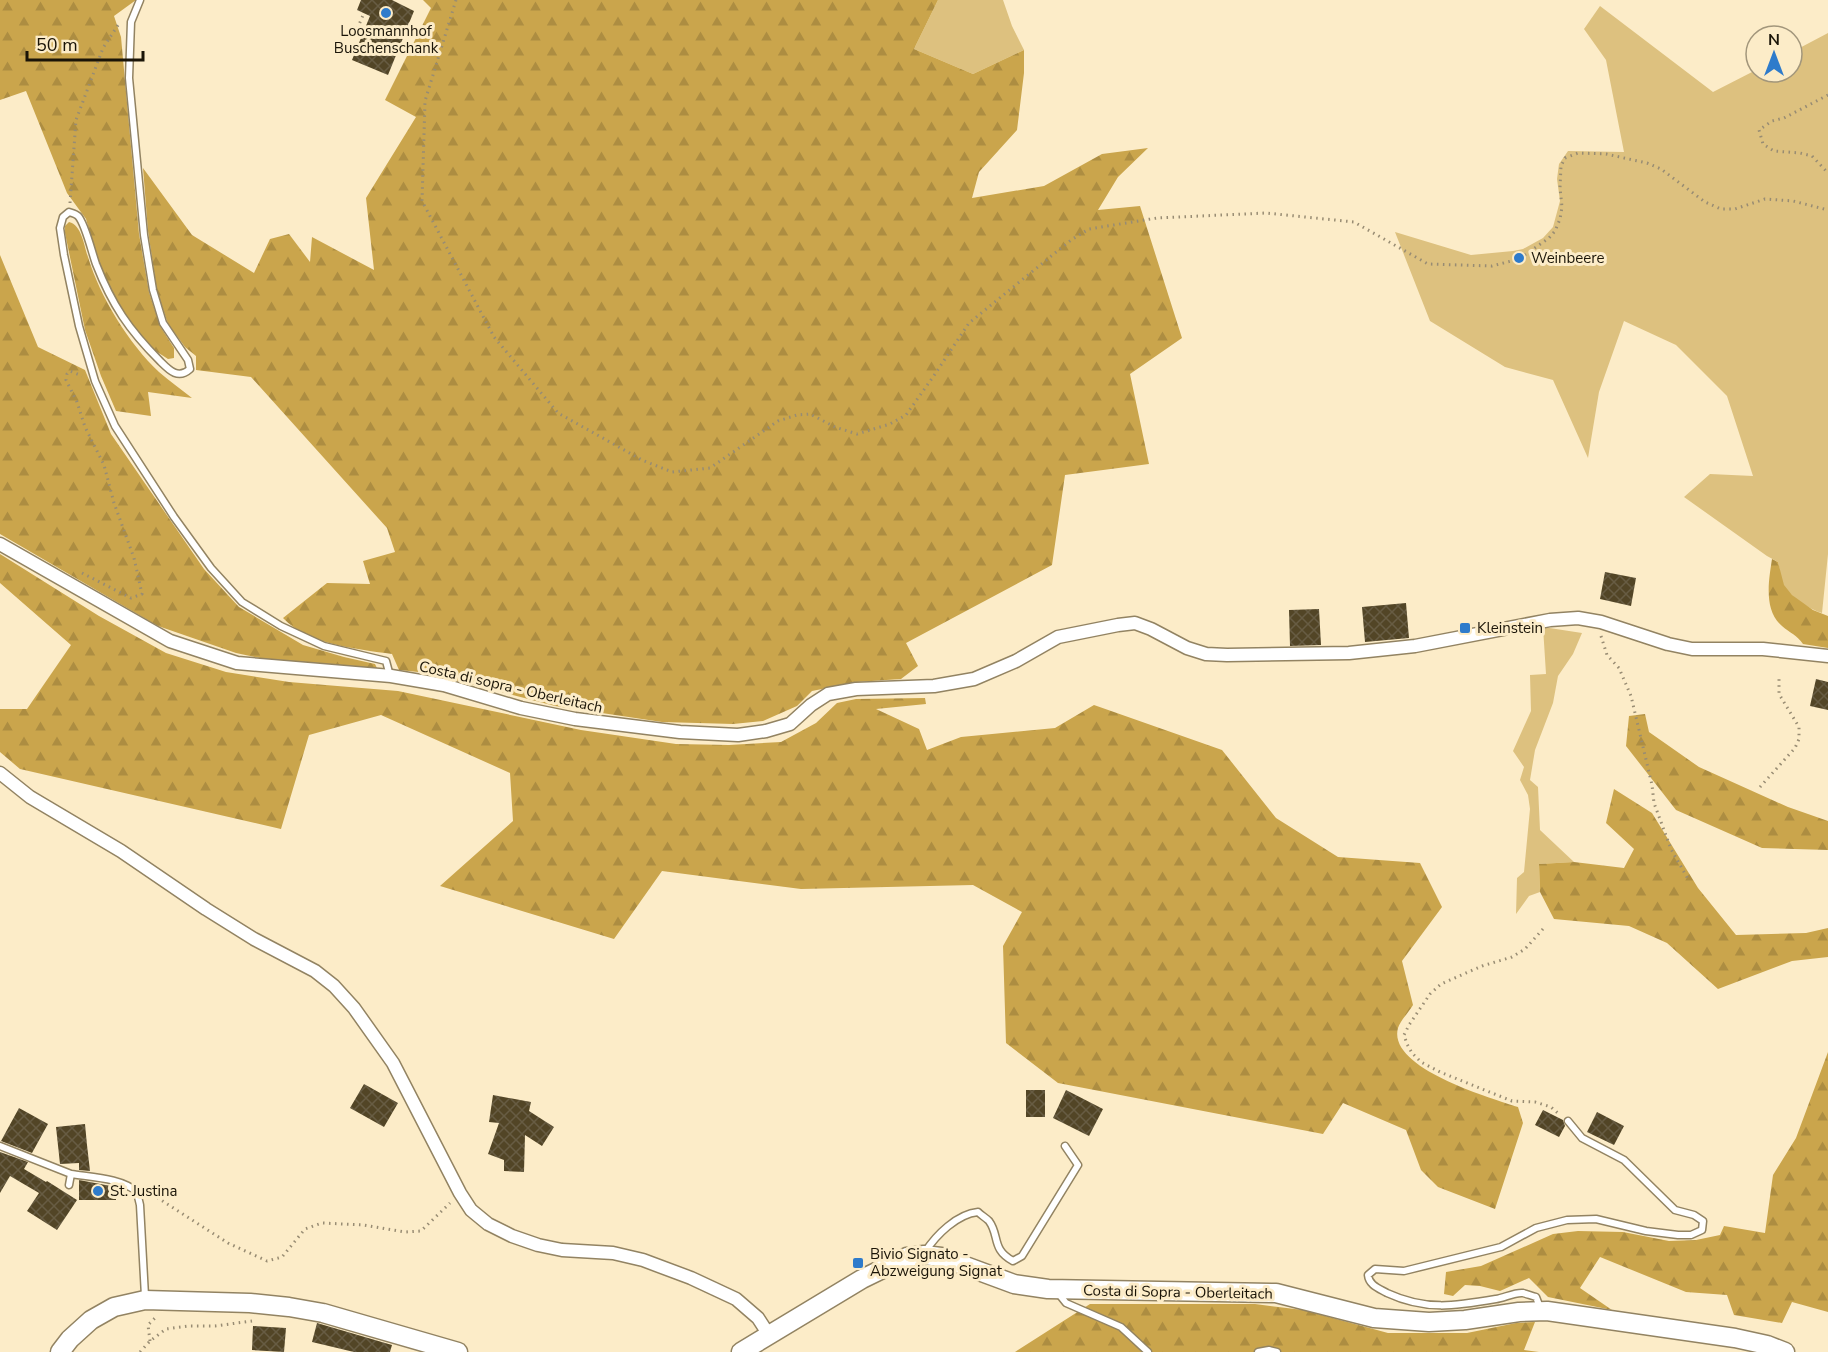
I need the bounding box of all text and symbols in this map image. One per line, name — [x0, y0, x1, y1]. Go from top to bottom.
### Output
marker: Loosmannhof Buschenschank — [379, 6, 393, 20]
place label: Loosmannhof Buschenschank — [334, 21, 439, 58]
scale bar — [27, 24, 142, 62]
north arrow — [1744, 24, 1804, 84]
text: N — [1768, 29, 1780, 51]
text: 50 m — [36, 33, 78, 57]
place label: Weinbeere — [1531, 248, 1605, 268]
marker: Weinbeere — [1512, 251, 1526, 265]
place label: Kleinstein — [1477, 618, 1543, 638]
marker: Kleinstein — [1458, 621, 1472, 635]
street label: Costa di sopra - Oberleitach — [417, 656, 605, 718]
place label: St. Justina — [110, 1181, 178, 1201]
marker: St. Justina — [91, 1184, 105, 1198]
place label: Bivio Signato - Abzweigung Signat — [870, 1244, 1003, 1281]
marker: Bivio Signato - Abzweigung Signat — [851, 1256, 865, 1270]
street label: Costa di Sopra - Oberleitach — [1083, 1280, 1273, 1304]

